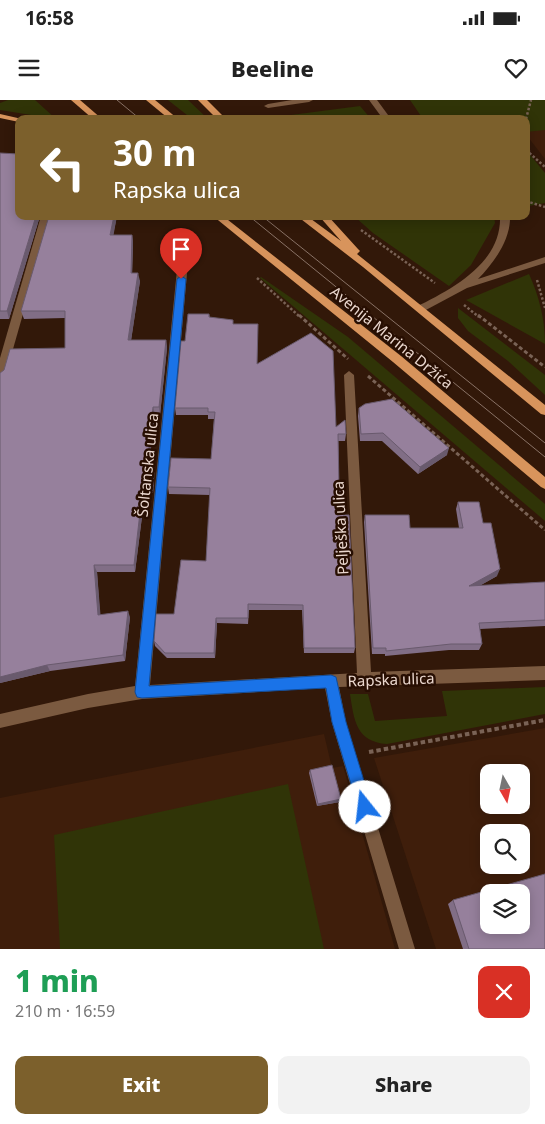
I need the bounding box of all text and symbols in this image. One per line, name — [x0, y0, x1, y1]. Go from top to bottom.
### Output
text: 16:58 — [25, 5, 74, 31]
text: Beeline — [231, 53, 314, 83]
icon: menu — [15, 54, 43, 82]
icon: heart — [502, 54, 530, 82]
text: 30 m — [113, 129, 196, 176]
icon: left — [30, 135, 95, 200]
text: Rapska ulica — [113, 174, 241, 204]
pin — [160, 228, 202, 279]
icon: arrive — [167, 235, 195, 263]
street label: Avenija Marina Držića — [327, 281, 457, 393]
street label: Šoltanska ulica — [132, 412, 162, 518]
street label: Pelješka ulica — [328, 481, 352, 575]
street label: Rapska ulica — [347, 667, 435, 691]
north arrow — [480, 764, 530, 814]
map controls — [480, 764, 530, 934]
position arrow — [338, 780, 390, 832]
button: search — [480, 824, 530, 874]
button: layers — [480, 884, 530, 934]
text: 1 min — [15, 960, 99, 1001]
button: close — [478, 966, 530, 1018]
text: 210 m · 16:59 — [15, 1000, 115, 1022]
button: Exit — [15, 1056, 268, 1114]
button: Share — [278, 1056, 530, 1114]

